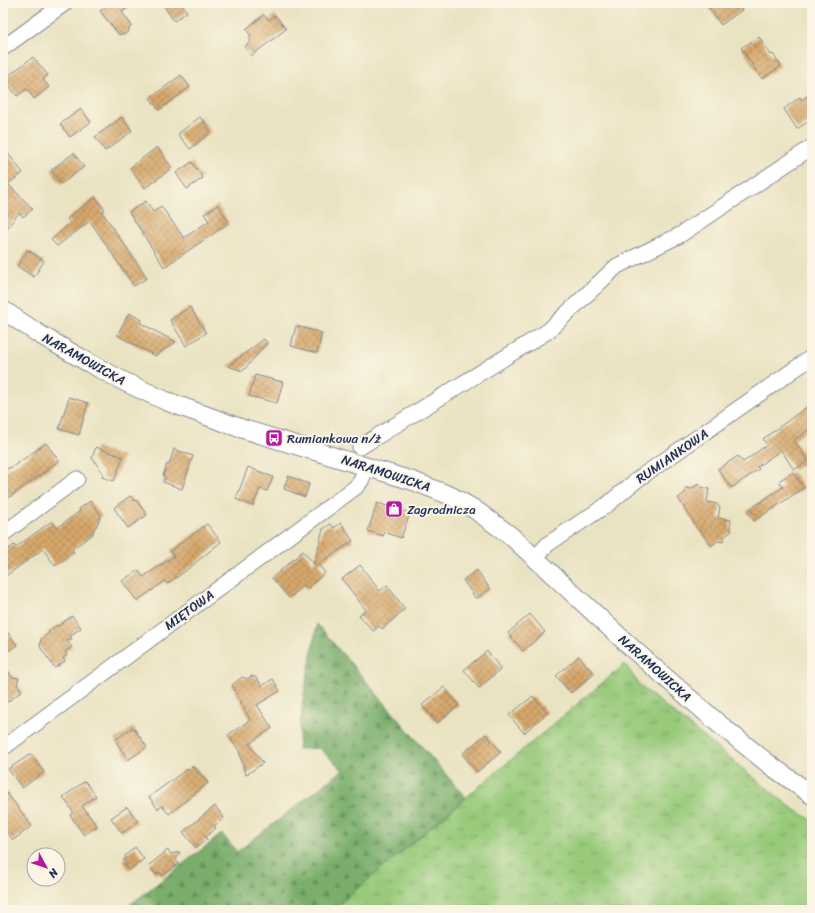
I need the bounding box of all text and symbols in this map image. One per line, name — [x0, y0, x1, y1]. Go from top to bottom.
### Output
street label: NARAMOWICKA — [38, 327, 130, 391]
street label: RUMIANKOWA — [631, 422, 713, 490]
place label: Rumiankowa n/ż — [287, 427, 382, 450]
bus stop icon: Rumiankowa n/ż — [264, 428, 284, 448]
street label: NARAMOWICKA — [339, 448, 433, 498]
place label: Zagrodnicza — [407, 498, 476, 521]
shop icon: Zagrodnicza — [384, 499, 404, 519]
street label: MIĘTOWA — [159, 584, 219, 636]
street label: NARAMOWICKA — [613, 629, 697, 707]
north arrow — [26, 847, 66, 887]
text: N — [43, 863, 64, 882]

